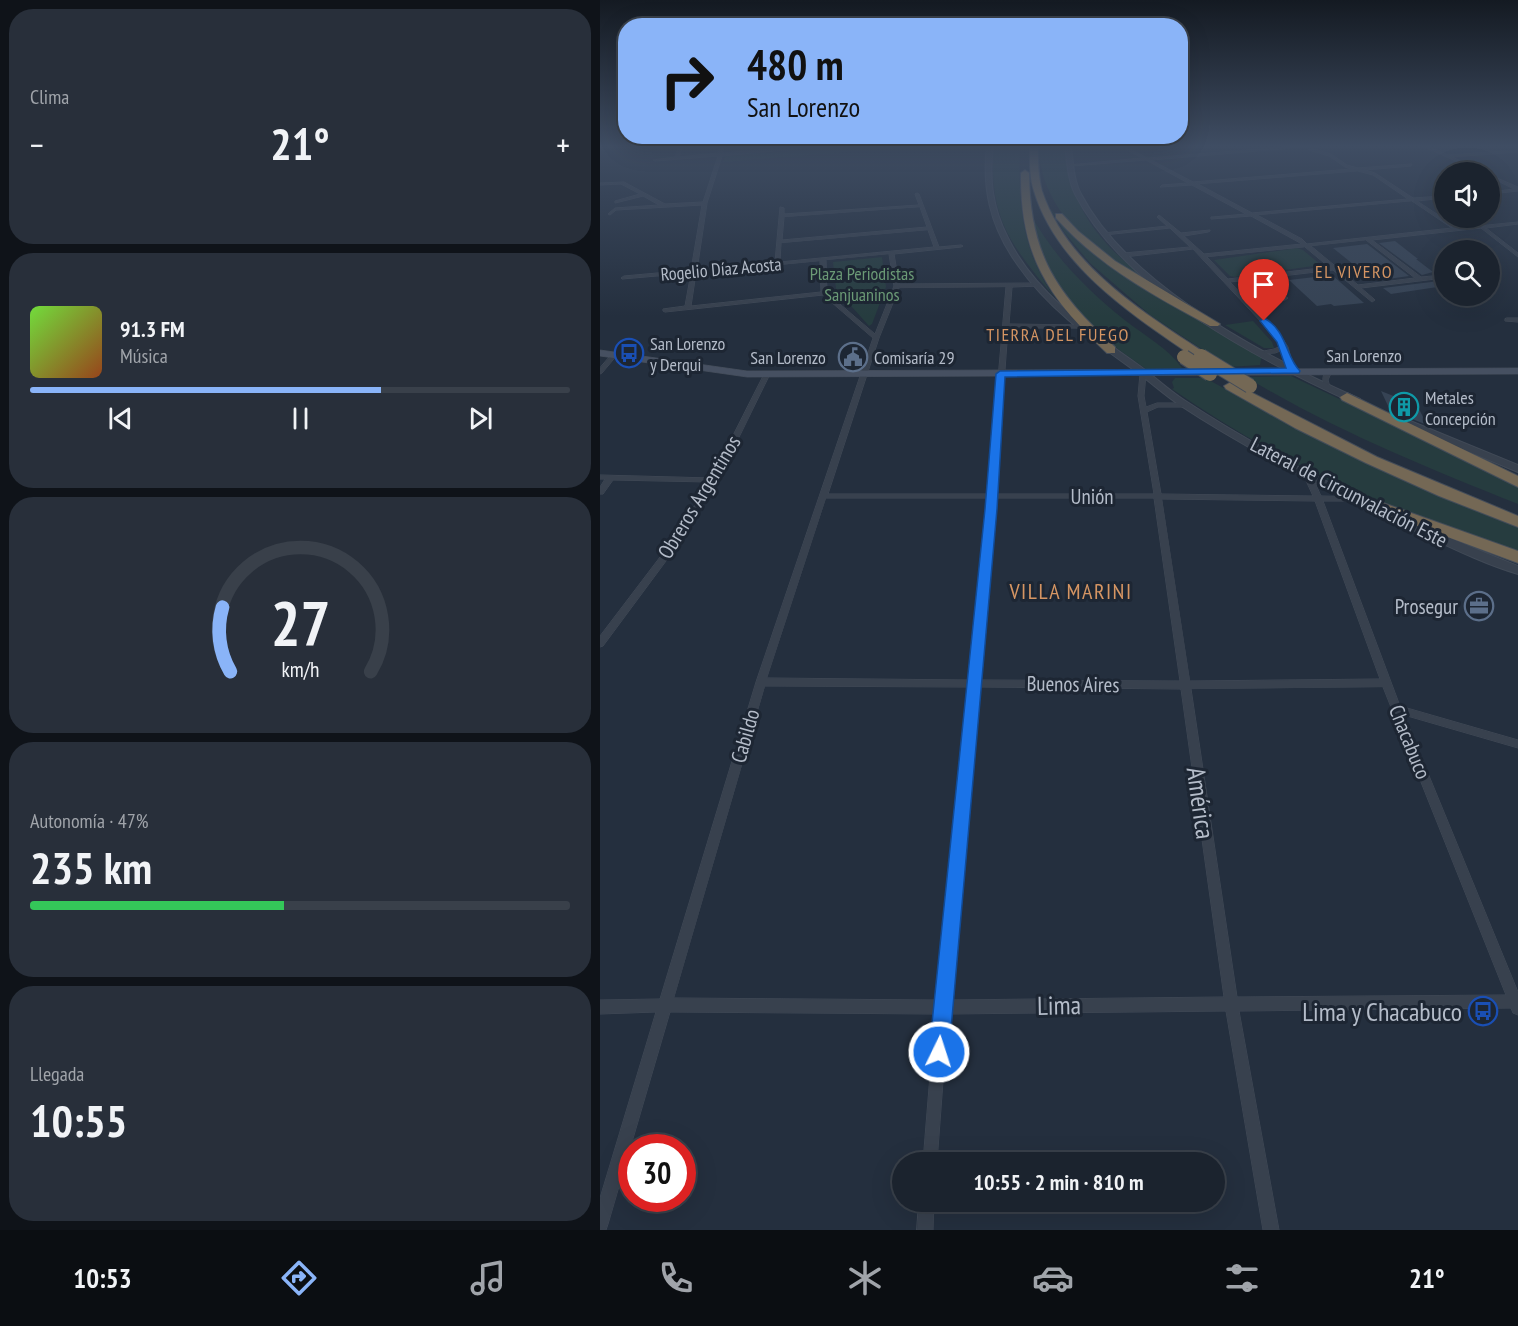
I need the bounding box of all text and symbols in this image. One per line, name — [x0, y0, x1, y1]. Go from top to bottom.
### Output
text: 480 m — [747, 37, 844, 92]
icon: right — [648, 42, 726, 120]
text: Clima — [30, 84, 69, 110]
text: San Lorenzo — [747, 90, 860, 124]
text: 21° — [270, 114, 330, 172]
text: − — [30, 123, 44, 166]
text: + — [556, 123, 570, 166]
map controls — [1434, 162, 1500, 306]
button: sound — [1434, 162, 1500, 228]
button: search — [1434, 240, 1500, 306]
street label: Rogelio Díaz Acosta — [660, 252, 782, 286]
pin — [1238, 259, 1289, 321]
district label: EL VIVERO — [1315, 260, 1393, 283]
park label: Plaza Periodistas Sanjuaninos — [810, 262, 914, 306]
icon: arrive — [1247, 268, 1280, 301]
text: 91.3 FM — [120, 315, 185, 343]
district label: TIERRA DEL FUEGO — [986, 323, 1130, 346]
place label: San Lorenzo y Derqui — [650, 332, 726, 376]
bus stop icon: San Lorenzo y Derqui — [613, 337, 645, 369]
public building icon: Comisaría 29 — [837, 341, 869, 373]
text: Música — [120, 343, 168, 369]
street label: San Lorenzo — [1326, 344, 1402, 367]
street label: San Lorenzo — [750, 346, 826, 369]
place label: Comisaría 29 — [874, 346, 954, 369]
place label: Metales Concepción — [1425, 386, 1496, 430]
building icon: Metales Concepción — [1388, 391, 1420, 423]
icon: previous — [104, 402, 137, 435]
icon: pause — [284, 402, 317, 435]
icon: next — [464, 402, 497, 435]
street label: Obreros Argentinos — [652, 430, 746, 564]
street label: Lateral de Circunvalación Este — [1246, 431, 1452, 553]
street label: Unión — [1070, 483, 1114, 510]
district label: VILLA MARINI — [1008, 577, 1133, 605]
text: 27 — [270, 582, 330, 663]
office icon: Prosegur — [1463, 590, 1495, 622]
place label: Prosegur — [1395, 593, 1458, 620]
text: km/h — [281, 655, 319, 683]
street label: Buenos Aires — [1026, 670, 1120, 698]
street label: Chacabuco — [1383, 701, 1437, 783]
street label: Cabildo — [725, 706, 765, 766]
street label: América — [1180, 765, 1222, 841]
text: Autonomía · 47% — [30, 808, 148, 834]
text: 235 km — [30, 838, 152, 896]
street label: Lima — [1037, 988, 1081, 1022]
place label: Lima y Chacabuco — [1302, 995, 1462, 1028]
bus stop icon: Lima y Chacabuco — [1467, 995, 1499, 1027]
position arrow — [907, 1020, 971, 1084]
text: Llegada — [30, 1061, 84, 1087]
text: 10:55 — [30, 1091, 127, 1149]
speed limit sign: 30 — [618, 1134, 696, 1212]
text: 10:55 · 2 min · 810 m — [973, 1168, 1144, 1196]
icon: directions — [278, 1257, 320, 1299]
icon: music — [467, 1257, 509, 1299]
icon: phone — [655, 1257, 697, 1299]
icon: climate — [844, 1257, 886, 1299]
icon: car — [1032, 1257, 1074, 1299]
icon: filters — [1221, 1257, 1263, 1299]
text: 10:53 — [73, 1261, 132, 1295]
text: 21° — [1409, 1261, 1445, 1295]

